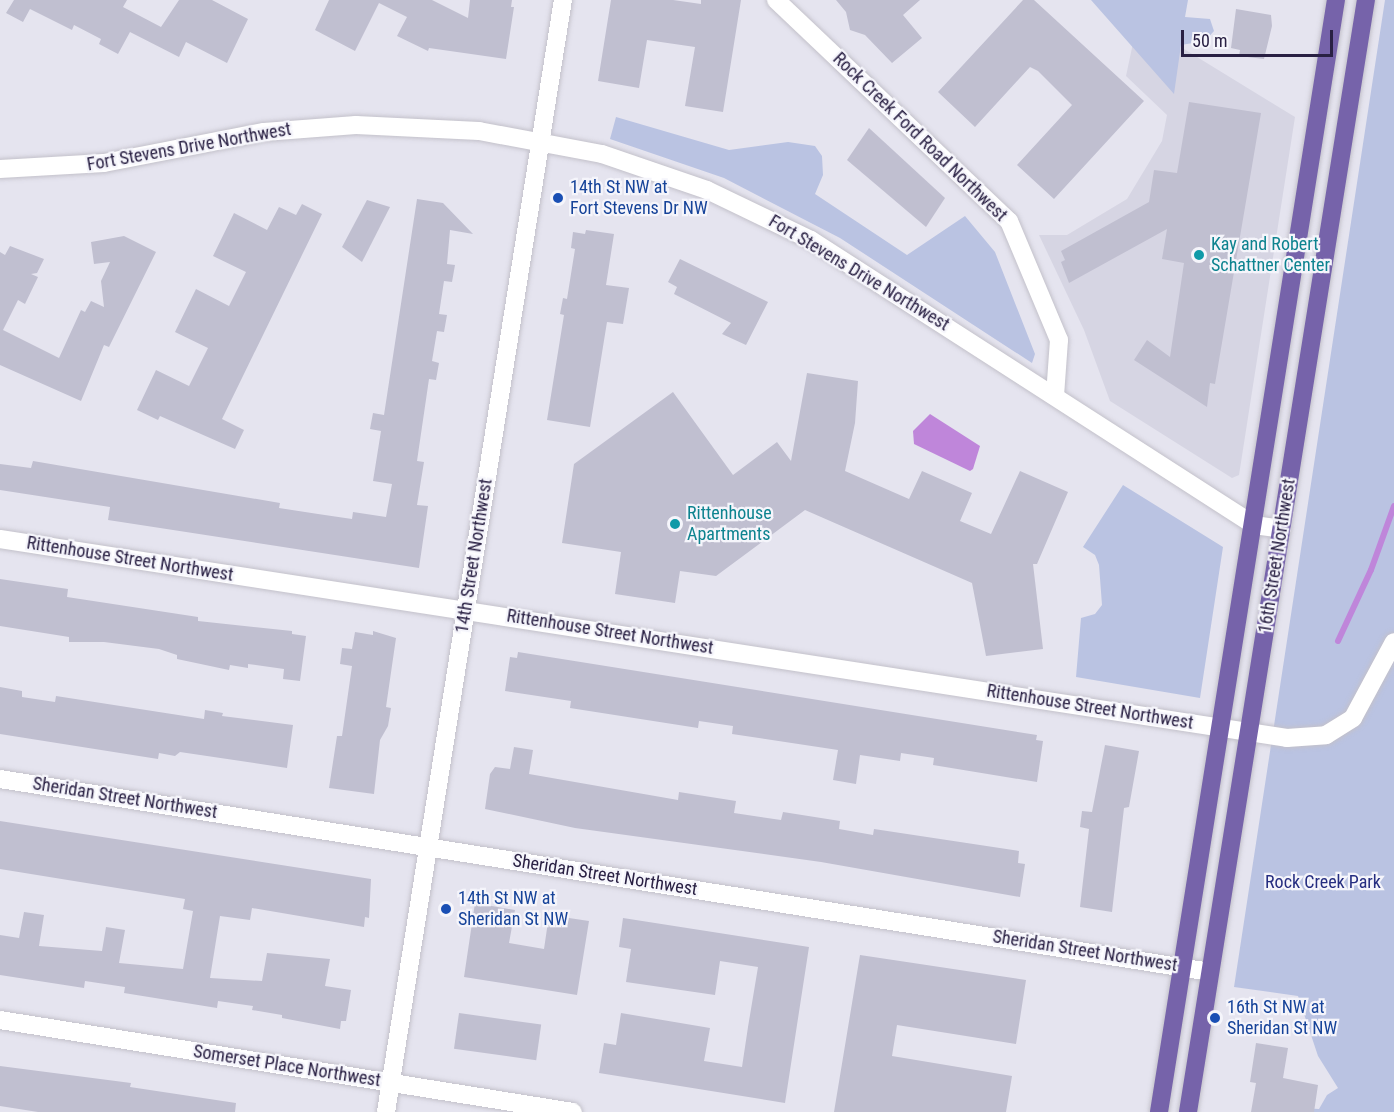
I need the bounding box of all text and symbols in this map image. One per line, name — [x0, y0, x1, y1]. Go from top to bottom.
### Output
scale bar — [1184, 18, 1336, 56]
text: 50 m — [1192, 30, 1227, 51]
street label: Rock Creek Ford Road Northwest — [828, 48, 1012, 226]
street label: Fort Stevens Drive Northwest — [85, 118, 293, 176]
place label: 14th St NW at Fort Stevens Dr NW — [570, 177, 708, 219]
marker: 14th St NW at Fort Stevens Dr NW — [551, 191, 565, 205]
street label: Fort Stevens Drive Northwest — [765, 210, 953, 336]
place label: Kay and Robert Schattner Center — [1211, 234, 1330, 276]
marker: Kay and Robert Schattner Center — [1192, 248, 1206, 262]
street label: 14th Street Northwest — [451, 477, 497, 635]
street label: 16th Street Northwest — [1254, 477, 1300, 635]
place label: Rittenhouse Apartments — [687, 503, 772, 546]
marker: Rittenhouse Apartments — [668, 517, 682, 531]
street label: Rittenhouse Street Northwest — [25, 532, 235, 586]
street label: Rittenhouse Street Northwest — [505, 605, 715, 659]
street label: Rittenhouse Street Northwest — [985, 680, 1195, 734]
street label: Sheridan Street Northwest — [31, 773, 219, 823]
street label: Sheridan Street Northwest — [511, 850, 699, 900]
park label: Rock Creek Park — [1265, 871, 1381, 893]
place label: 14th St NW at Sheridan St NW — [458, 888, 568, 930]
marker: 14th St NW at Sheridan St NW — [439, 902, 453, 916]
street label: Sheridan Street Northwest — [991, 926, 1179, 976]
place label: 16th St NW at Sheridan St NW — [1227, 997, 1337, 1040]
marker: 16th St NW at Sheridan St NW — [1208, 1011, 1222, 1025]
street label: Somerset Place Northwest — [192, 1041, 382, 1091]

